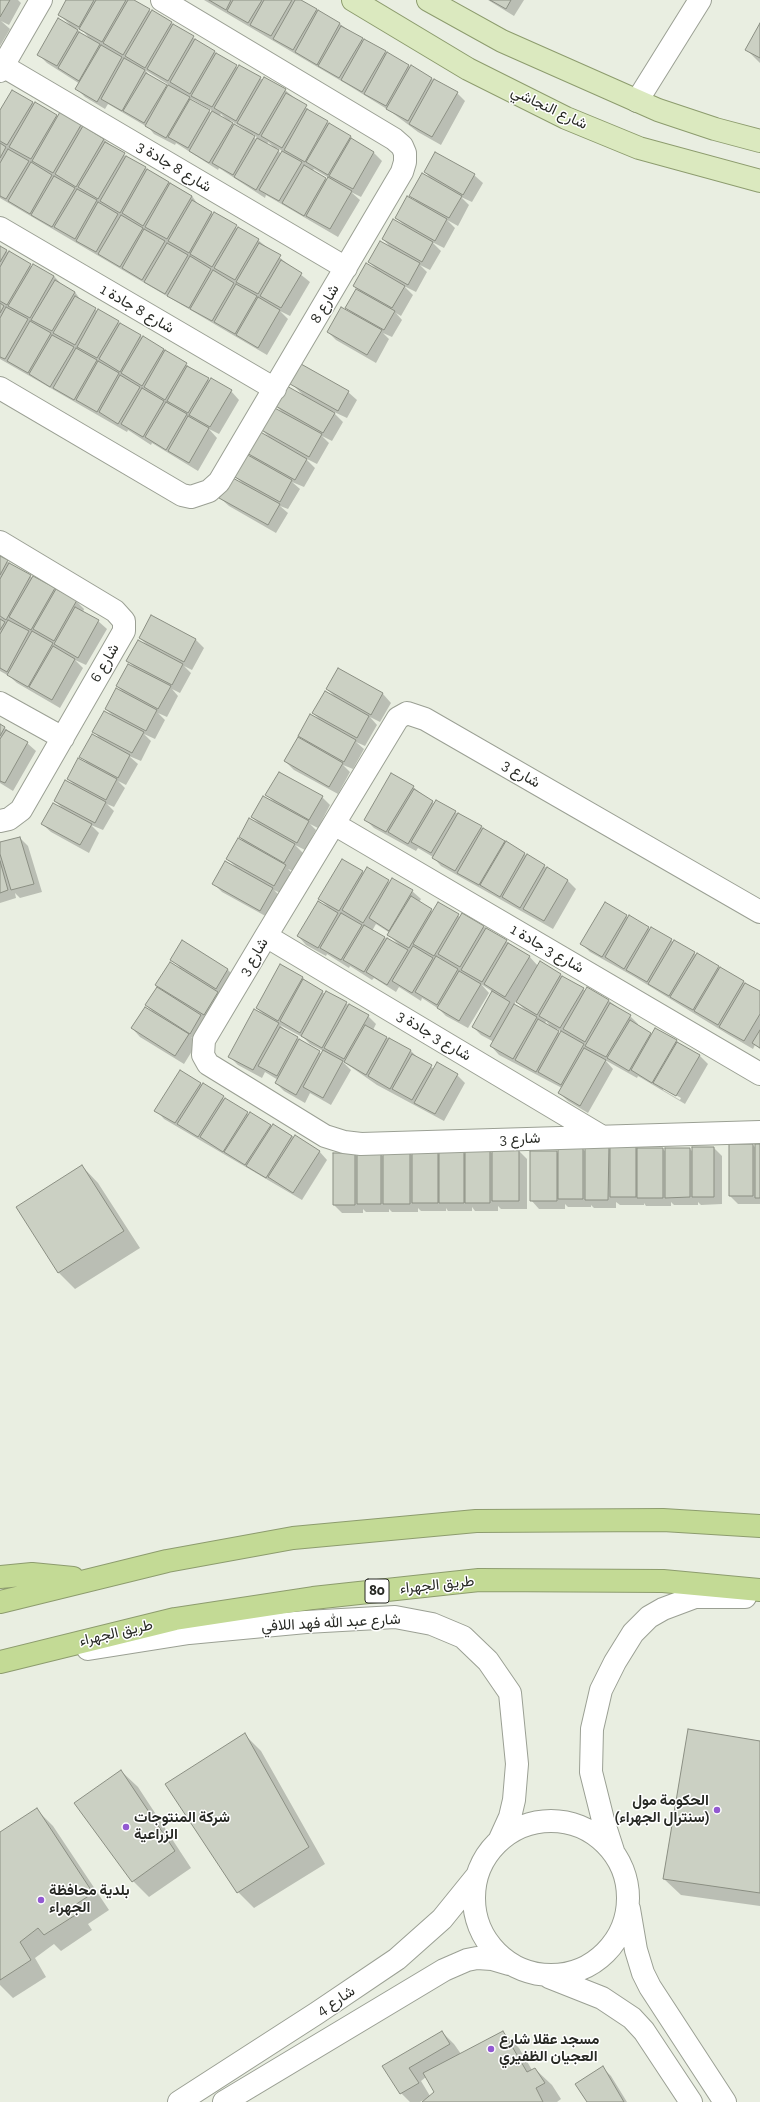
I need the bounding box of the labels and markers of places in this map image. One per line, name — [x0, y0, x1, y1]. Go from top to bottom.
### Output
place label: الحكومة مول (سنترال الجهراء) — [615, 1792, 709, 1827]
marker: الحكومة مول (سنترال الجهراء) — [712, 1805, 722, 1815]
place label: شركة المنتوجات الزراعية — [134, 1809, 230, 1844]
marker: شركة المنتوجات الزراعية — [121, 1822, 131, 1832]
place label: بلدية محافظة الجهراء — [49, 1882, 130, 1917]
marker: بلدية محافظة الجهراء — [36, 1895, 46, 1905]
place label: مسجد عقلا شارع العجيان الظفيري — [499, 2031, 600, 2066]
marker: مسجد عقلا شارع العجيان الظفيري — [486, 2044, 496, 2054]

